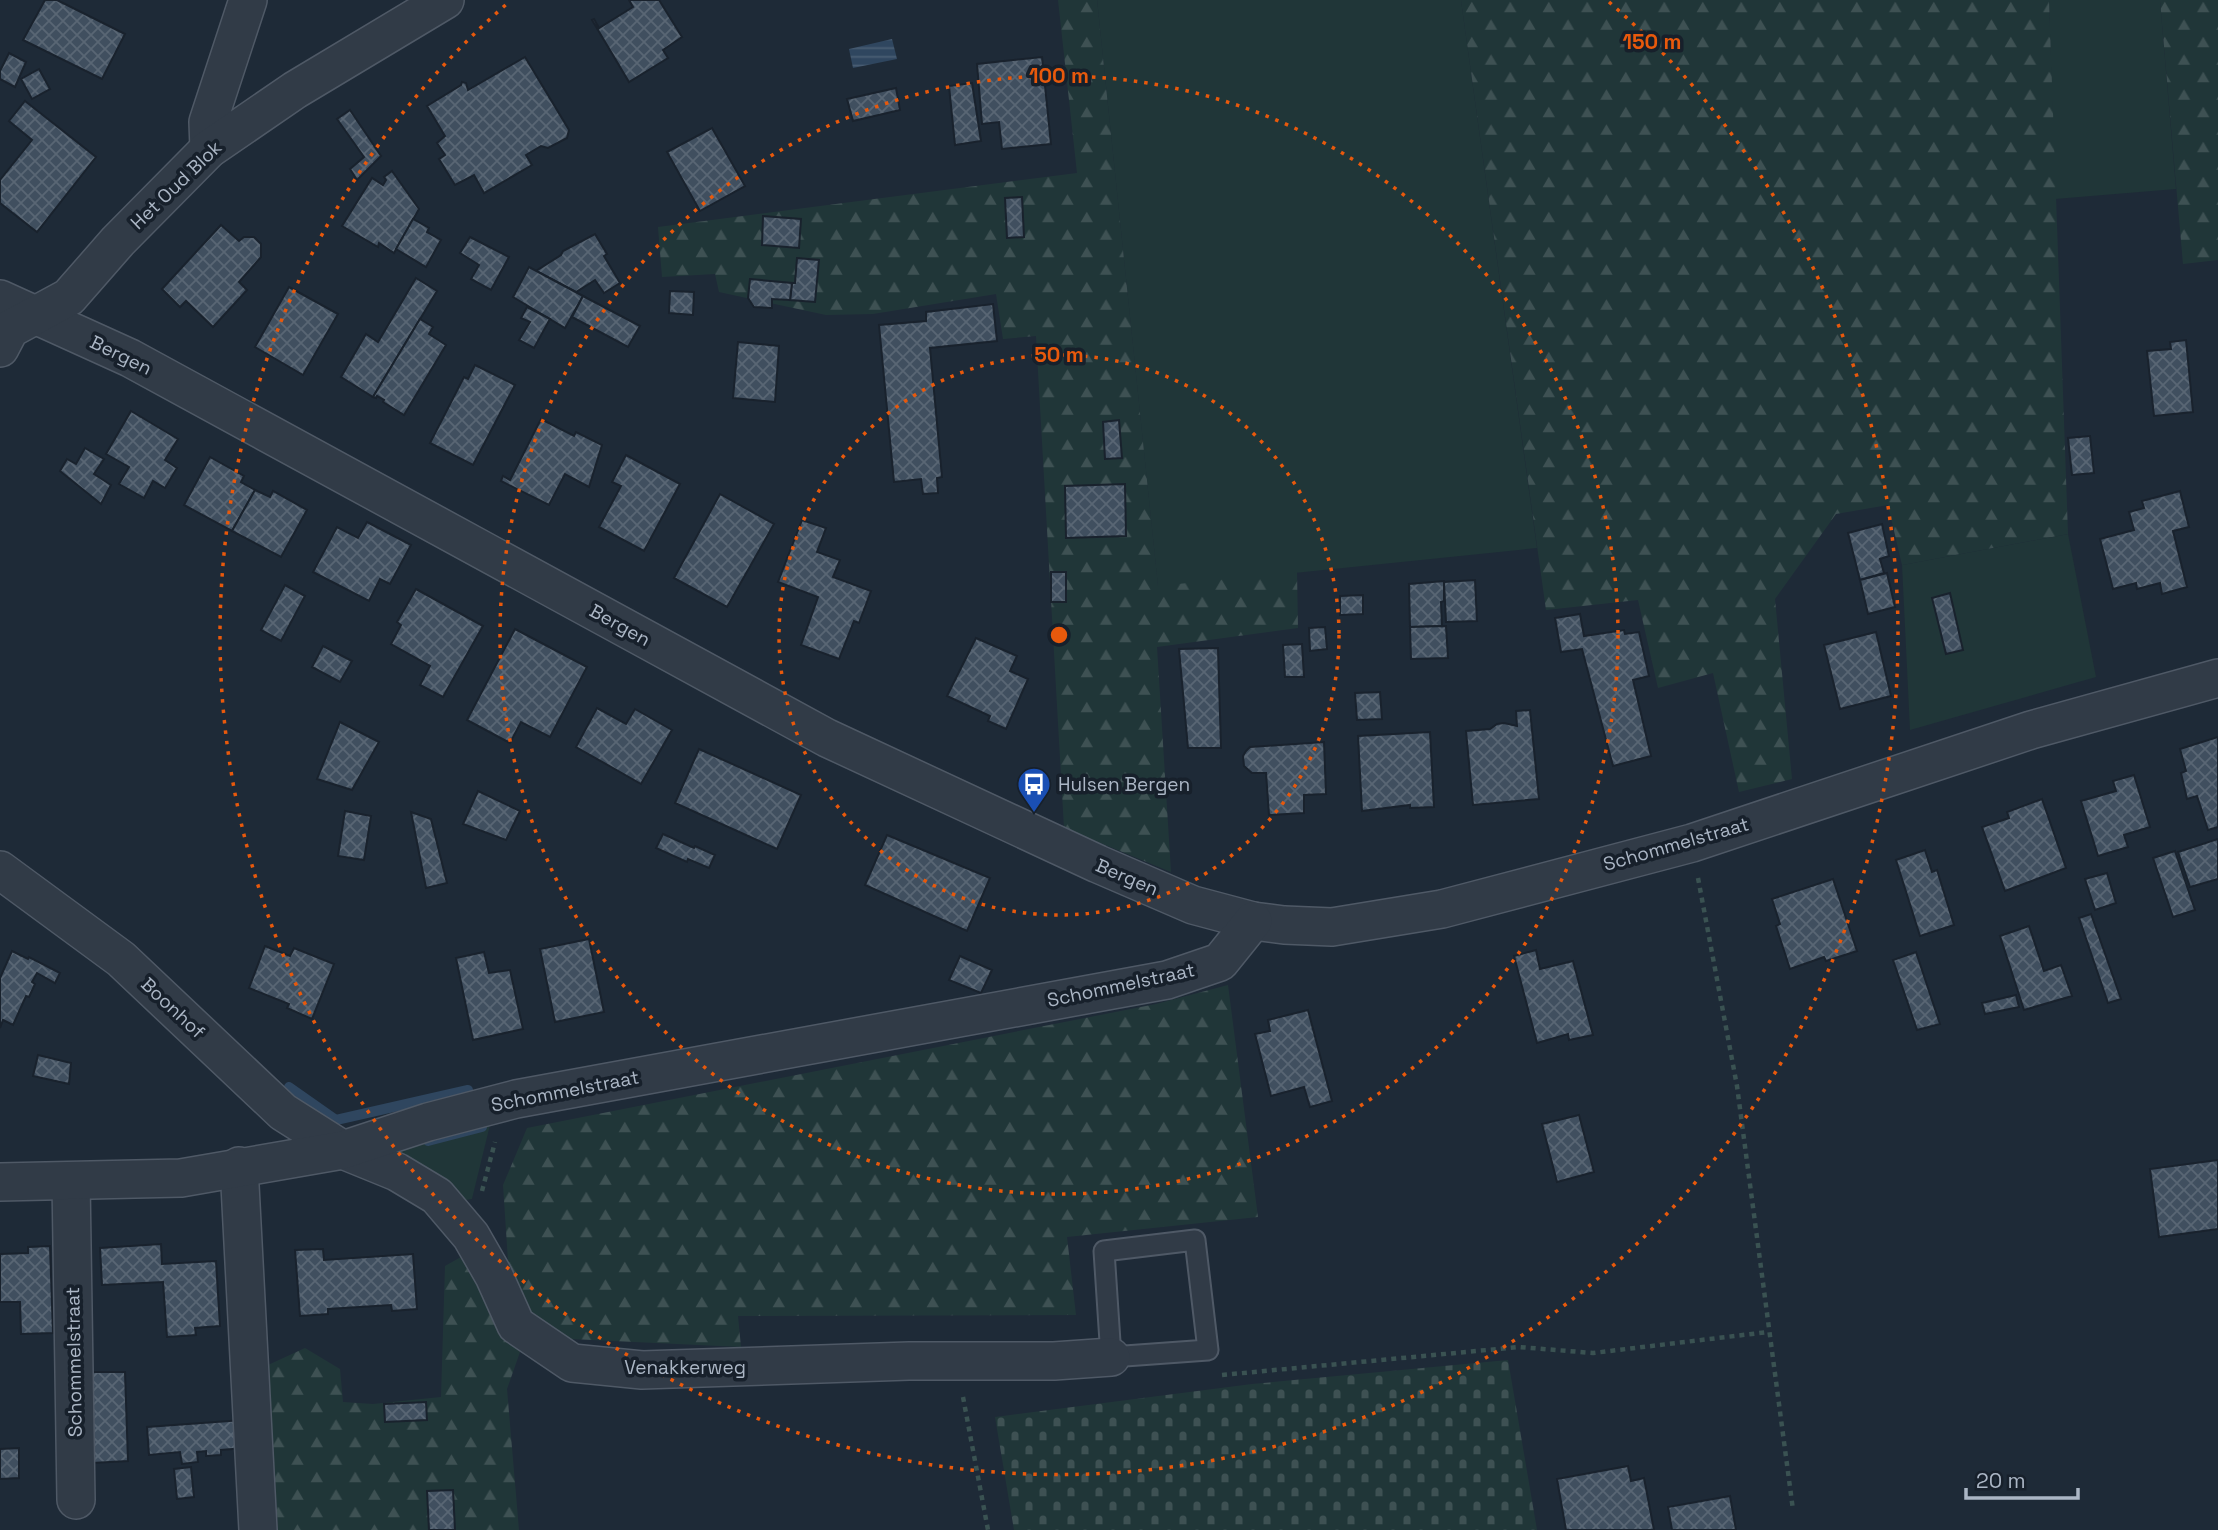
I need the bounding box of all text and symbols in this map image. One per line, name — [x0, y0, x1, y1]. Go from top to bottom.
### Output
text: 150 m — [1623, 28, 1681, 55]
text: 100 m — [1029, 62, 1089, 89]
street label: Het Oud Blok — [125, 135, 227, 235]
street label: Bergen — [86, 329, 156, 381]
text: 50 m — [1034, 341, 1084, 368]
street label: Bergen — [585, 598, 655, 652]
centre of rings — [1047, 623, 1071, 647]
bus stop icon: Hulsen Bergen — [1015, 765, 1053, 814]
place label: Hulsen Bergen — [1058, 772, 1190, 797]
street label: Schommelstraat — [1600, 811, 1752, 877]
street label: Bergen — [1092, 853, 1162, 901]
street label: Schommelstraat — [1045, 957, 1197, 1013]
street label: Boonhof — [136, 972, 210, 1044]
street label: Schommelstraat — [489, 1064, 641, 1118]
street label: Schommelstraat — [60, 1287, 88, 1437]
street label: Venakkerweg — [624, 1355, 746, 1380]
scale bar — [1966, 1456, 2078, 1500]
text: 20 m — [1976, 1467, 2026, 1494]

